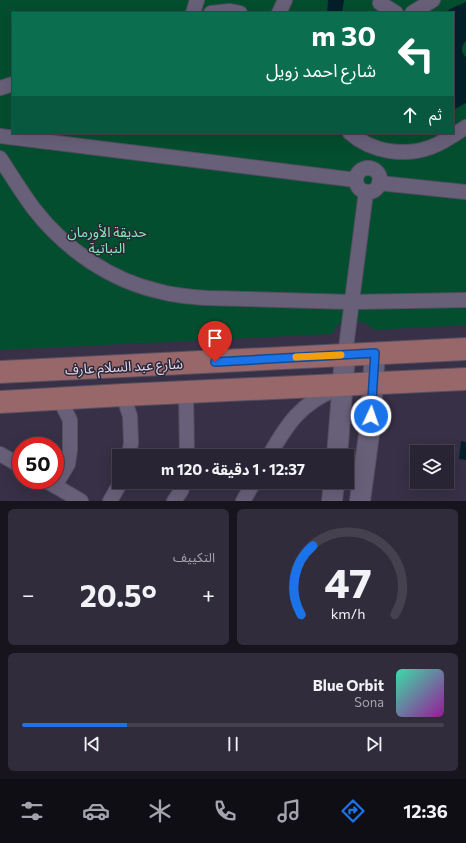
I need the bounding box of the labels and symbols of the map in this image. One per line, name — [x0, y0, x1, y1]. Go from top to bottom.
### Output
park label: حديقة الأورمان النباتية — [67, 223, 147, 256]
pin — [198, 321, 232, 362]
street label: شارع عبد السلام عارف — [65, 354, 184, 381]
position arrow — [350, 395, 392, 437]
speed limit sign: 50 — [12, 437, 64, 489]

